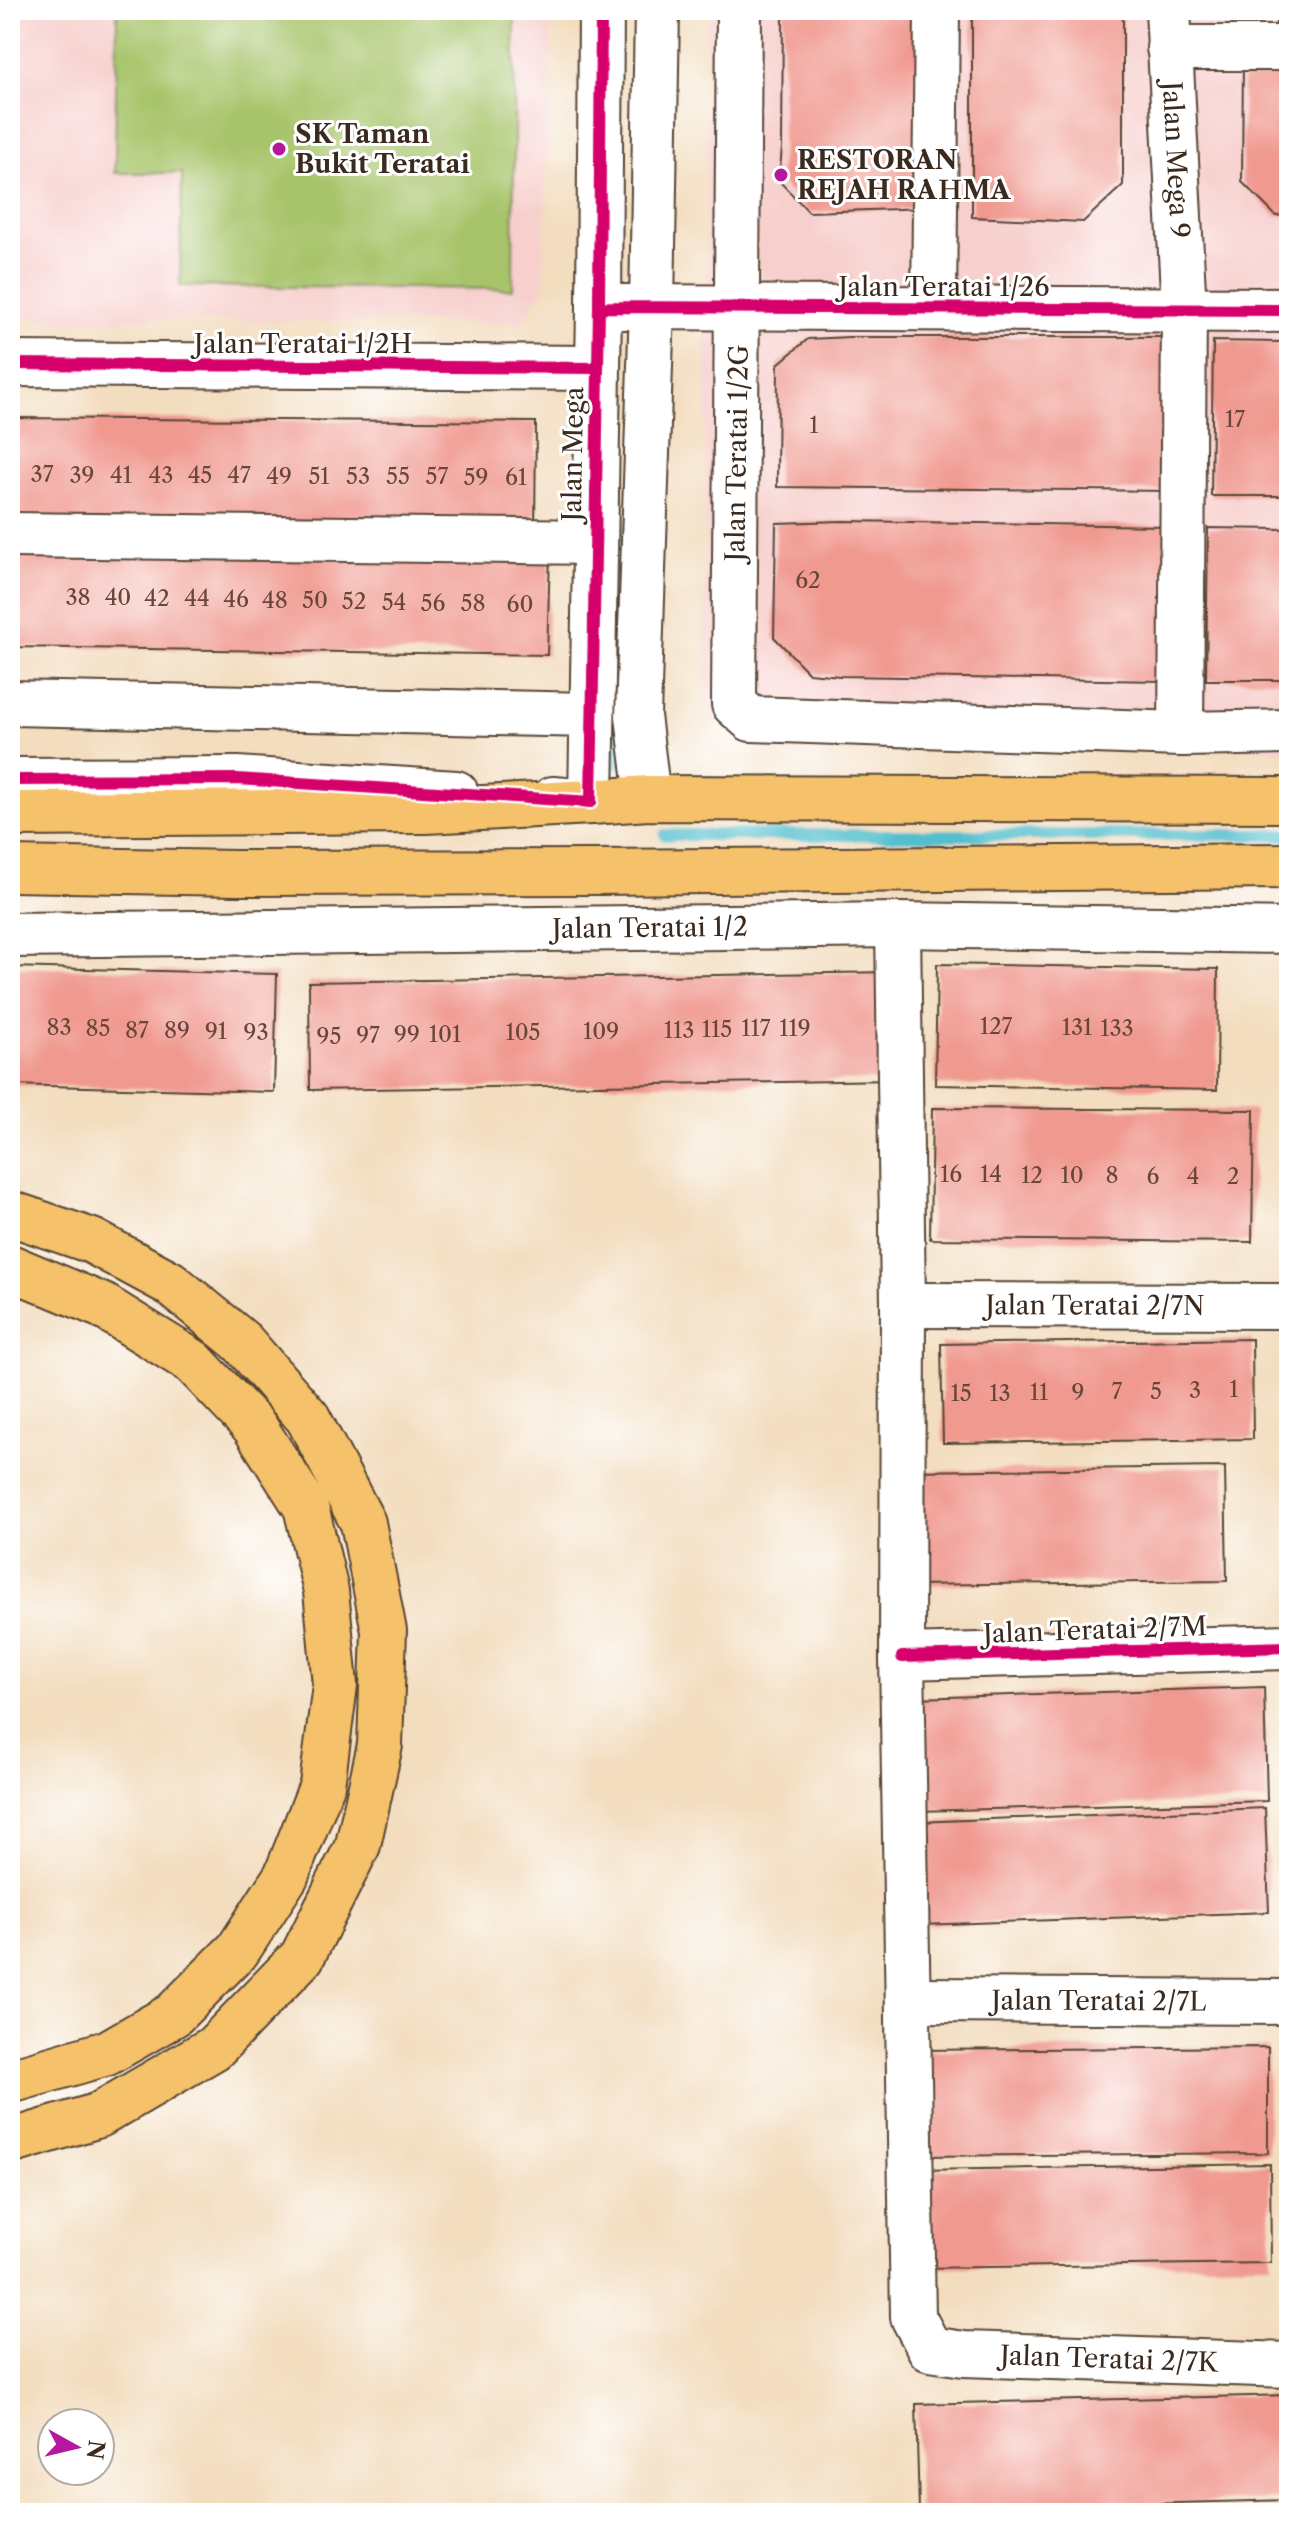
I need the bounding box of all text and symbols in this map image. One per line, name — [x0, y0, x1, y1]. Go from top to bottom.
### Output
street label: Jalan Mega 9 — [1156, 77, 1196, 239]
place label: SK Taman Bukit Teratai — [295, 118, 470, 180]
marker: SK Taman Bukit Teratai — [270, 140, 288, 158]
place label: RESTORAN REJAH RAＨMA — [797, 144, 1011, 206]
marker: RESTORAN REJAH RAＨMA — [772, 166, 790, 184]
street label: Jalan Teratai 1/26 — [835, 271, 1049, 303]
street label: Jalan Teratai 1/2H — [190, 328, 412, 360]
street label: Jalan Teratai 1/2G — [719, 344, 755, 566]
street label: Jalan Mega — [556, 386, 590, 526]
house number: 17 — [1225, 406, 1245, 433]
house number: 1 — [809, 412, 819, 439]
house number: 37 — [31, 461, 54, 488]
house number: 39 — [69, 462, 95, 489]
house number: 41 — [110, 462, 132, 489]
house number: 43 — [149, 462, 173, 489]
house number: 45 — [188, 462, 212, 489]
house number: 47 — [227, 462, 251, 489]
house number: 49 — [266, 463, 292, 490]
house number: 51 — [308, 463, 330, 490]
house number: 53 — [346, 463, 370, 490]
house number: 55 — [386, 463, 410, 490]
house number: 57 — [426, 463, 449, 490]
house number: 59 — [464, 464, 488, 491]
house number: 61 — [505, 464, 527, 491]
house number: 62 — [795, 567, 821, 594]
house number: 38 — [65, 584, 91, 611]
house number: 40 — [105, 584, 131, 611]
house number: 42 — [144, 585, 170, 612]
house number: 44 — [184, 585, 210, 612]
house number: 46 — [223, 586, 249, 613]
house number: 48 — [262, 587, 288, 614]
house number: 50 — [302, 587, 328, 614]
house number: 52 — [342, 588, 366, 615]
house number: 54 — [382, 589, 406, 616]
house number: 56 — [421, 590, 446, 617]
house number: 58 — [461, 590, 485, 617]
house number: 60 — [507, 591, 533, 618]
street label: Jalan Teratai 1/2 — [548, 911, 748, 945]
house number: 127 — [980, 1013, 1013, 1040]
house number: 83 — [46, 1014, 72, 1041]
house number: 131 — [1062, 1014, 1092, 1041]
house number: 85 — [86, 1015, 110, 1042]
house number: 117 — [741, 1015, 771, 1042]
house number: 119 — [779, 1015, 811, 1042]
house number: 133 — [1100, 1015, 1134, 1042]
house number: 115 — [702, 1016, 732, 1043]
house number: 87 — [125, 1017, 149, 1044]
house number: 89 — [164, 1017, 190, 1044]
house number: 113 — [664, 1017, 694, 1044]
house number: 91 — [205, 1018, 227, 1045]
house number: 109 — [583, 1018, 619, 1045]
house number: 93 — [243, 1019, 269, 1046]
house number: 105 — [505, 1019, 541, 1046]
house number: 99 — [394, 1021, 420, 1048]
house number: 101 — [429, 1021, 461, 1048]
house number: 97 — [356, 1022, 380, 1049]
house number: 95 — [317, 1023, 341, 1050]
house number: 16 — [940, 1161, 962, 1188]
house number: 14 — [980, 1161, 1002, 1188]
house number: 12 — [1021, 1162, 1043, 1189]
house number: 10 — [1060, 1162, 1084, 1189]
house number: 8 — [1105, 1162, 1119, 1189]
house number: 6 — [1147, 1163, 1160, 1190]
house number: 4 — [1187, 1163, 1199, 1190]
house number: 2 — [1227, 1163, 1239, 1190]
street label: Jalan Teratai 2/7N — [981, 1289, 1205, 1322]
house number: 1 — [1229, 1376, 1239, 1403]
house number: 3 — [1189, 1377, 1201, 1404]
house number: 7 — [1112, 1378, 1123, 1405]
house number: 5 — [1150, 1378, 1162, 1405]
house number: 11 — [1030, 1379, 1048, 1406]
house number: 9 — [1072, 1379, 1084, 1406]
house number: 15 — [950, 1380, 972, 1407]
house number: 13 — [989, 1380, 1011, 1407]
street label: Jalan Teratai 2/7M — [979, 1610, 1207, 1650]
street label: Jalan Teratai 2/7L — [988, 1984, 1206, 2018]
street label: Jalan Teratai 2/7K — [996, 2339, 1219, 2379]
north arrow — [36, 2407, 116, 2487]
text: N — [81, 2438, 110, 2461]

